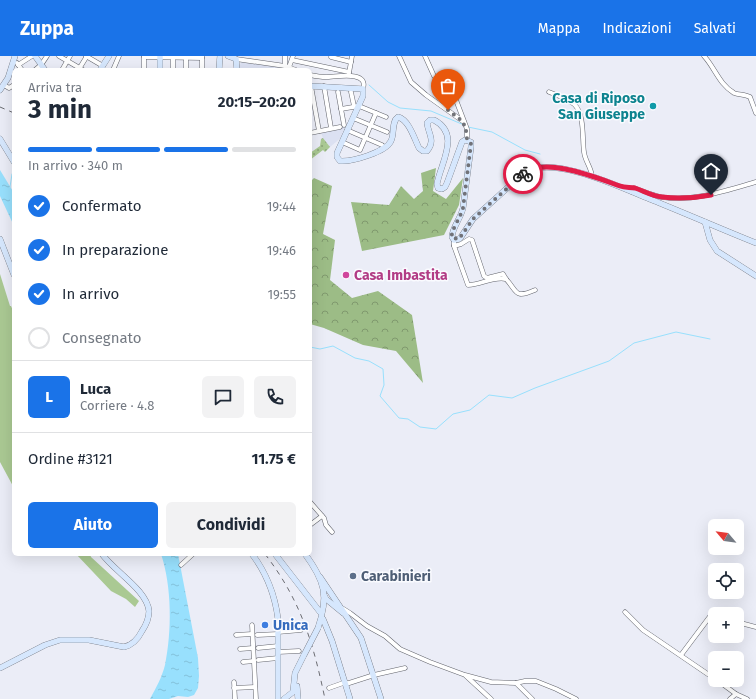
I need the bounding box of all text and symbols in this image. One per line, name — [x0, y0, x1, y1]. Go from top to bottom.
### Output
text: Zuppa — [20, 17, 74, 40]
text: Mappa — [538, 20, 580, 37]
text: Indicazioni — [602, 20, 672, 37]
text: Salvati — [694, 20, 736, 37]
pin — [431, 69, 465, 110]
icon: bag — [437, 75, 459, 97]
text: Arriva tra — [28, 80, 82, 95]
place label: Casa di Riposo San Giuseppe — [552, 90, 645, 123]
text: 20:15–20:20 — [218, 93, 296, 111]
text: 3 min — [28, 94, 92, 125]
marker: Casa di Riposo San Giuseppe — [648, 101, 658, 111]
courier — [503, 154, 543, 194]
pin — [694, 154, 728, 195]
text: In arrivo · 340 m — [28, 158, 123, 173]
icon: home — [700, 160, 722, 182]
icon: bike — [512, 163, 534, 185]
icon: check — [28, 195, 50, 217]
text: Confermato — [62, 197, 141, 215]
text: 19:44 — [267, 199, 296, 214]
icon: check — [28, 239, 50, 261]
text: In preparazione — [62, 241, 168, 259]
text: 19:46 — [267, 243, 296, 258]
place label: Casa Imbastita — [354, 267, 448, 284]
marker: Casa Imbastita — [341, 270, 351, 280]
icon: check — [28, 283, 50, 305]
text: In arrivo — [62, 285, 119, 303]
text: 19:55 — [267, 287, 296, 302]
text: Consegnato — [62, 329, 142, 347]
button: chat — [202, 376, 244, 418]
button: phone — [254, 376, 296, 418]
text: Luca — [80, 380, 111, 398]
text: L — [45, 388, 53, 406]
text: Corriere · 4.8 — [80, 398, 154, 413]
text: Ordine #3121 — [28, 450, 113, 468]
text: 11.75 € — [251, 450, 296, 468]
button: Aiuto — [28, 502, 158, 548]
button: Condividi — [166, 502, 296, 548]
north arrow — [708, 519, 744, 555]
map controls — [708, 519, 744, 687]
button: locate — [708, 563, 744, 599]
place label: Carabinieri — [361, 568, 431, 585]
marker: Carabinieri — [348, 571, 358, 581]
button: + — [708, 607, 744, 643]
place label: Unica — [273, 617, 309, 634]
marker: Unica — [260, 620, 270, 630]
button: − — [708, 651, 744, 687]

